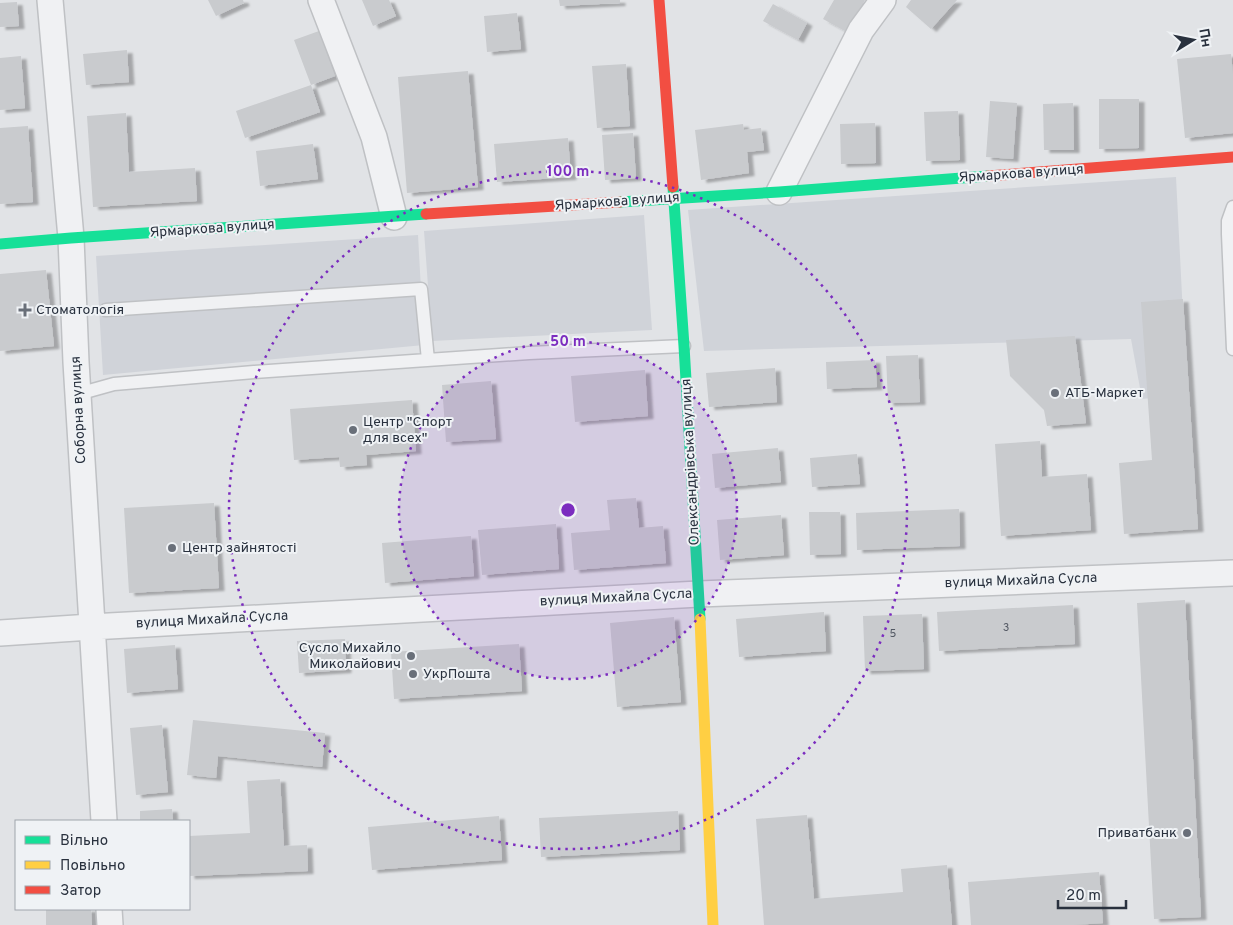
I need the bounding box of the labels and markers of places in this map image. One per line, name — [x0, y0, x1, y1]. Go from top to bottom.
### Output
place label: Стоматологія — [36, 302, 124, 319]
marker: Стоматологія — [18, 303, 32, 317]
place label: АТБ-Маркет — [1065, 385, 1144, 402]
marker: АТБ-Маркет — [1049, 387, 1061, 399]
place label: Центр "Спорт для всех" — [363, 414, 452, 447]
marker: Центр "Спорт для всех" — [347, 424, 359, 436]
centre of rings — [559, 501, 577, 519]
place label: Центр зайнятості — [182, 540, 297, 557]
marker: Центр зайнятості — [166, 542, 178, 554]
place label: Сусло Михайло Миколайович — [299, 640, 401, 673]
marker: Сусло Михайло Миколайович — [405, 650, 417, 662]
place label: УкрПошта — [423, 666, 490, 683]
marker: УкрПошта — [407, 668, 419, 680]
place label: Приватбанк — [1098, 825, 1177, 842]
marker: Приватбанк — [1181, 827, 1193, 839]

